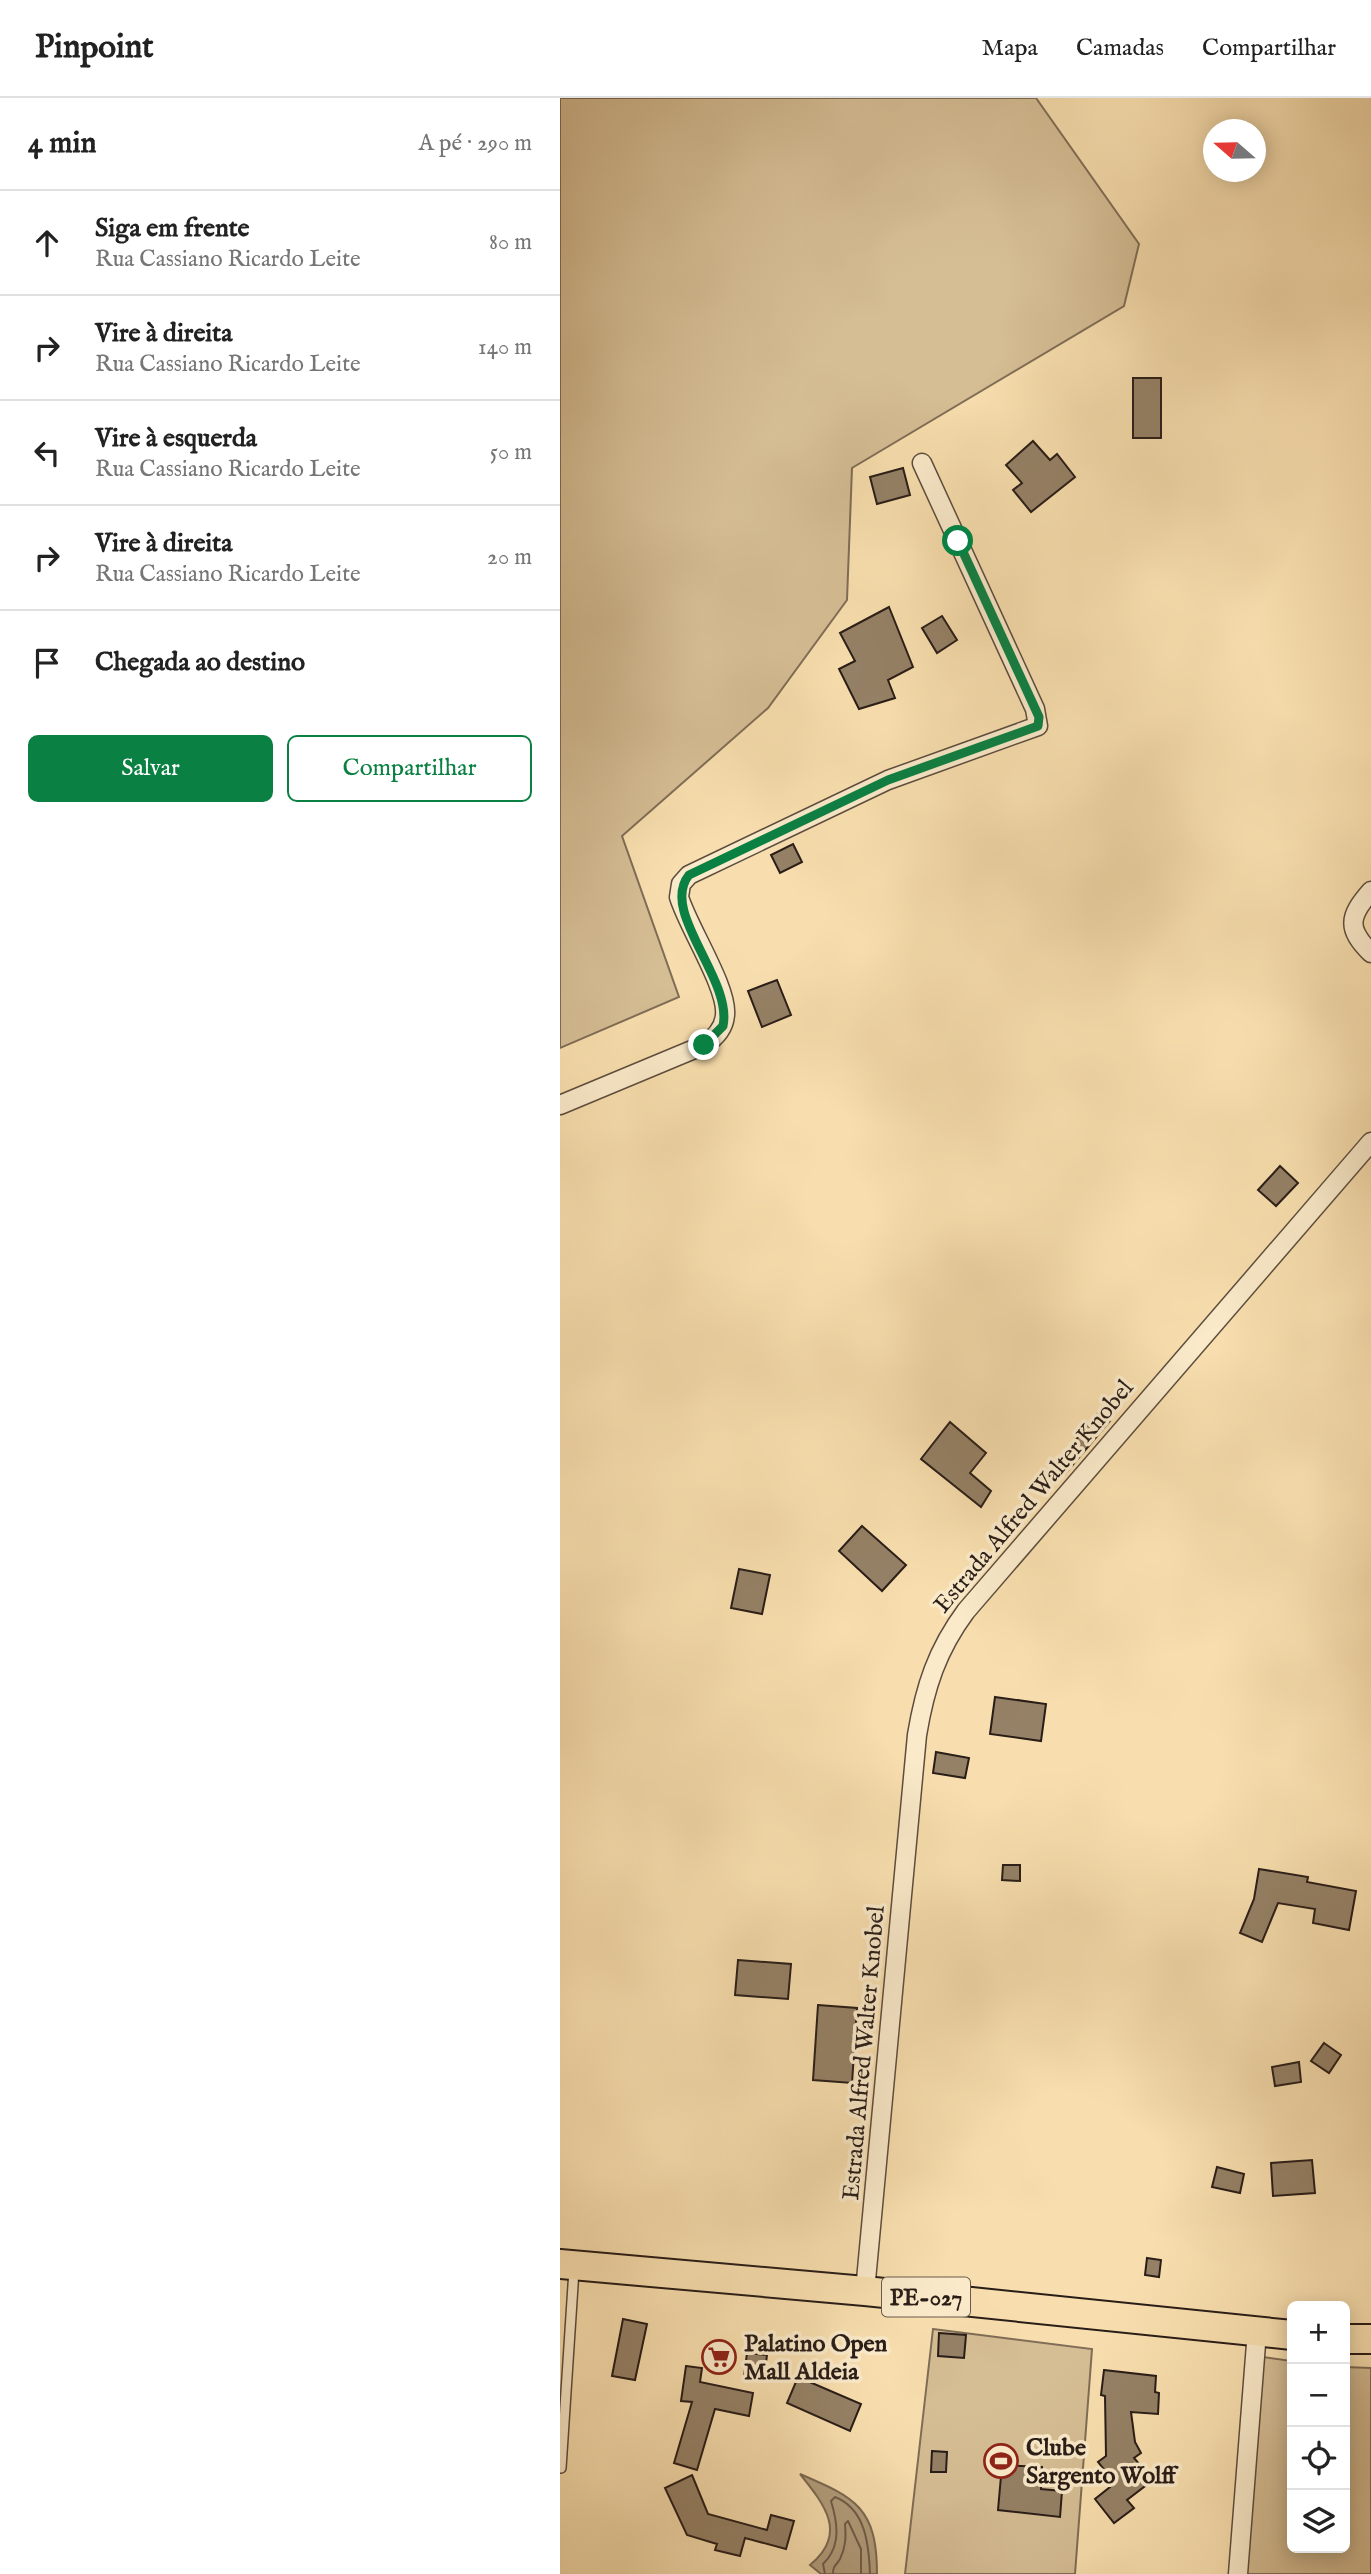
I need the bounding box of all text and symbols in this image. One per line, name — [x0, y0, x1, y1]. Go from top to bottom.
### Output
text: Pinpoint — [35, 27, 154, 69]
text: Mapa — [982, 33, 1038, 64]
text: Camadas — [1076, 33, 1164, 64]
text: Compartilhar — [1202, 33, 1336, 64]
north arrow — [1203, 119, 1266, 182]
text: 4 min — [28, 125, 96, 163]
text: A pé · 290 m — [418, 129, 532, 158]
text: Siga em frente — [95, 212, 250, 245]
icon: ahead — [28, 224, 66, 262]
text: 80 m — [489, 228, 532, 257]
text: Rua Cassiano Ricardo Leite — [95, 245, 361, 274]
text: Vire à direita — [95, 317, 232, 350]
icon: right — [28, 329, 66, 367]
text: 140 m — [478, 333, 532, 362]
text: Rua Cassiano Ricardo Leite — [95, 350, 361, 379]
text: Vire à esquerda — [95, 422, 257, 455]
icon: left — [28, 434, 66, 472]
text: 50 m — [490, 438, 532, 467]
text: Rua Cassiano Ricardo Leite — [95, 455, 361, 484]
route start — [942, 525, 973, 556]
text: Vire à direita — [95, 527, 232, 560]
icon: right — [28, 539, 66, 577]
text: 20 m — [487, 543, 532, 572]
text: Rua Cassiano Ricardo Leite — [95, 560, 361, 589]
icon: arrive — [28, 644, 66, 682]
text: Chegada ao destino — [95, 646, 305, 679]
button: Salvar — [28, 735, 273, 802]
button: Compartilhar — [287, 735, 532, 802]
route end — [688, 1029, 719, 1060]
street label: Estrada Alfred Walter Knobel — [927, 1374, 1141, 1620]
street label: Estrada Alfred Walter Knobel — [836, 1904, 893, 2202]
road number: PE-027 — [882, 2278, 970, 2316]
map controls — [1287, 2301, 1350, 2553]
button: + — [1287, 2301, 1350, 2364]
place label: Palatino Open Mall Aldeia — [744, 2329, 888, 2388]
supermarket icon: Palatino Open Mall Aldeia — [700, 2338, 738, 2376]
button: − — [1287, 2364, 1350, 2427]
button: locate — [1287, 2427, 1350, 2490]
place label: Clube Sargento Wolff — [1026, 2433, 1180, 2492]
sports icon: Clube Sargento Wolff — [982, 2442, 1020, 2480]
button: layers — [1287, 2490, 1350, 2553]

